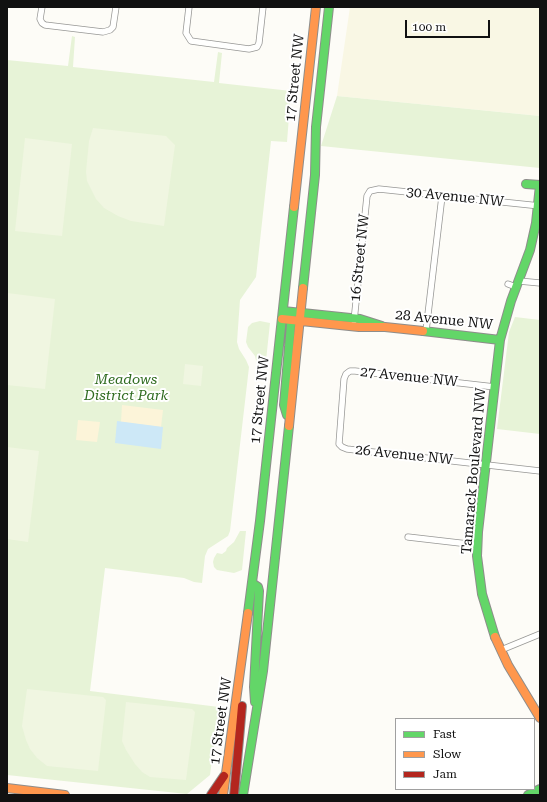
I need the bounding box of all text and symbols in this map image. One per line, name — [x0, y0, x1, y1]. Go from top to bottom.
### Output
scale bar — [407, 12, 492, 38]
text: 100 m — [412, 20, 446, 34]
street label: 17 Street NW — [282, 33, 308, 123]
street label: 30 Avenue NW — [405, 184, 505, 210]
street label: 16 Street NW — [347, 213, 373, 303]
street label: 28 Avenue NW — [394, 307, 494, 333]
street label: 17 Street NW — [247, 355, 273, 445]
street label: 27 Avenue NW — [359, 364, 459, 390]
park label: Meadows District Park — [84, 372, 168, 404]
street label: Tamarack Boulevard NW — [458, 387, 490, 555]
street label: 26 Avenue NW — [354, 442, 454, 468]
street label: 17 Street NW — [207, 676, 235, 766]
legend — [395, 718, 535, 790]
text: Fast — [433, 727, 456, 741]
text: Slow — [433, 747, 461, 761]
text: Jam — [433, 767, 457, 781]

